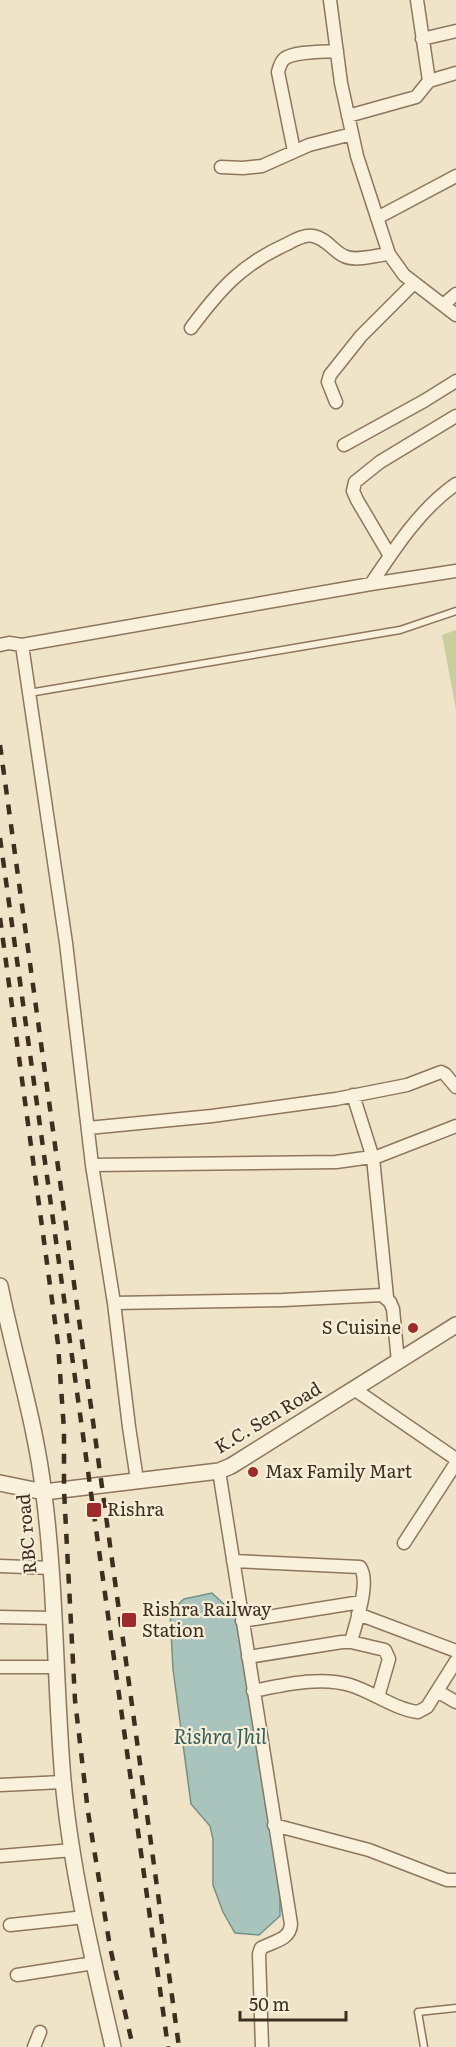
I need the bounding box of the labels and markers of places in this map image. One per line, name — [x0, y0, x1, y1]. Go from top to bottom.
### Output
place label: S Cuisine — [322, 1313, 401, 1340]
marker: S Cuisine — [406, 1321, 420, 1335]
place label: Max Family Mart — [265, 1457, 413, 1484]
marker: Max Family Mart — [246, 1465, 260, 1479]
place label: Rishra — [107, 1495, 164, 1522]
marker: Rishra — [85, 1501, 103, 1519]
place label: Rishra Railway Station — [142, 1595, 272, 1643]
marker: Rishra Railway Station — [120, 1611, 138, 1629]

